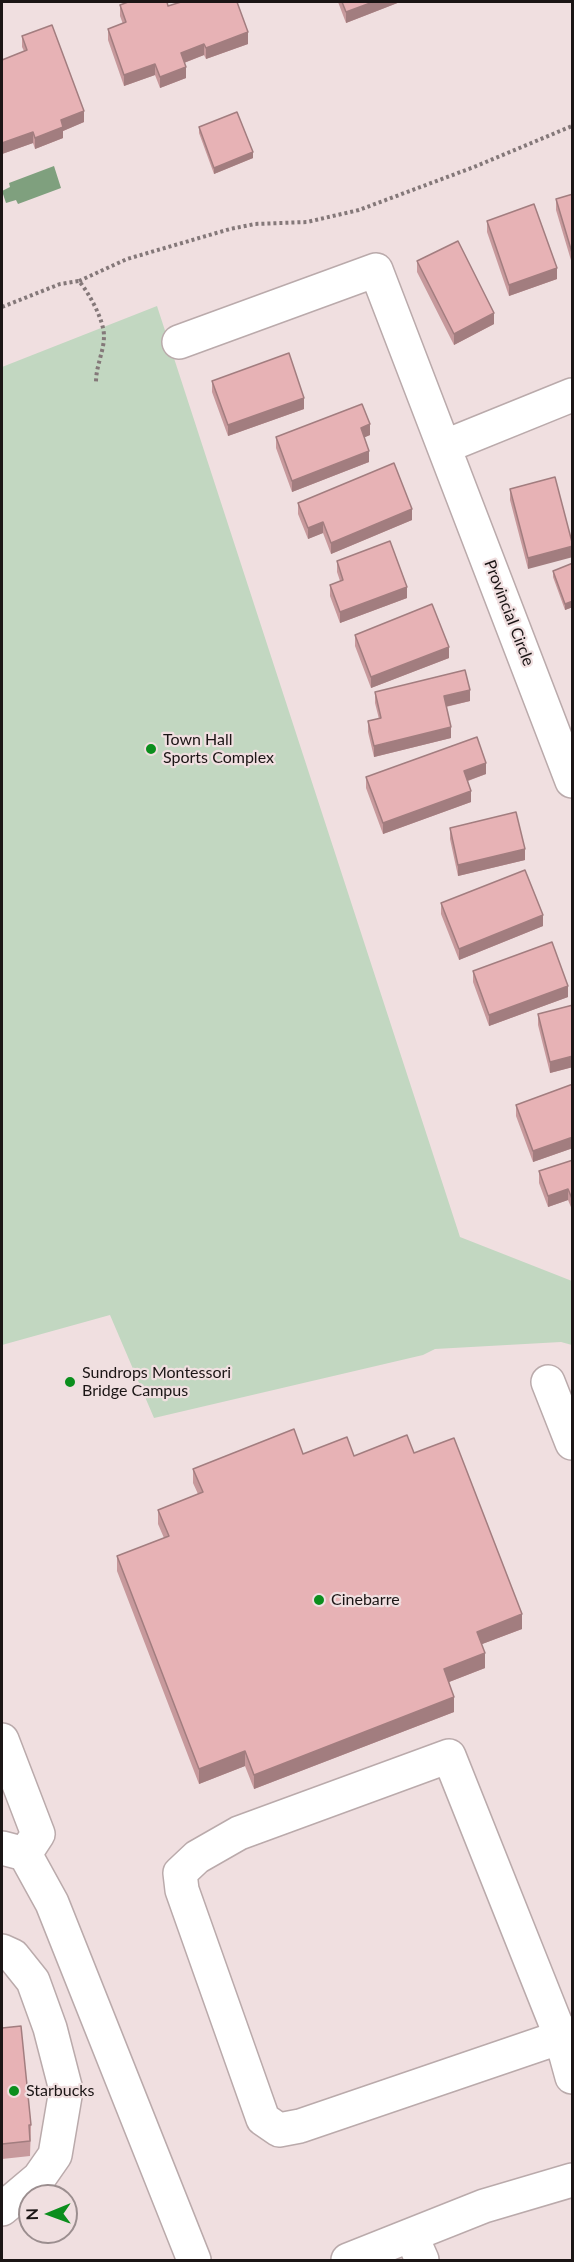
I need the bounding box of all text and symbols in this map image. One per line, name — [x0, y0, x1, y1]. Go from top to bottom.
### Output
street label: Provincial Circle — [480, 557, 538, 669]
place label: Town Hall Sports Complex — [163, 730, 274, 768]
marker: Town Hall Sports Complex — [144, 742, 158, 756]
place label: Sundrops Montessori Bridge Campus — [82, 1363, 231, 1401]
marker: Sundrops Montessori Bridge Campus — [63, 1375, 77, 1389]
place label: Cinebarre — [331, 1590, 400, 1610]
marker: Cinebarre — [312, 1593, 326, 1607]
place label: Starbucks — [26, 2081, 94, 2101]
marker: Starbucks — [7, 2084, 21, 2098]
north arrow — [18, 2184, 78, 2244]
text: N — [22, 2208, 41, 2221]

